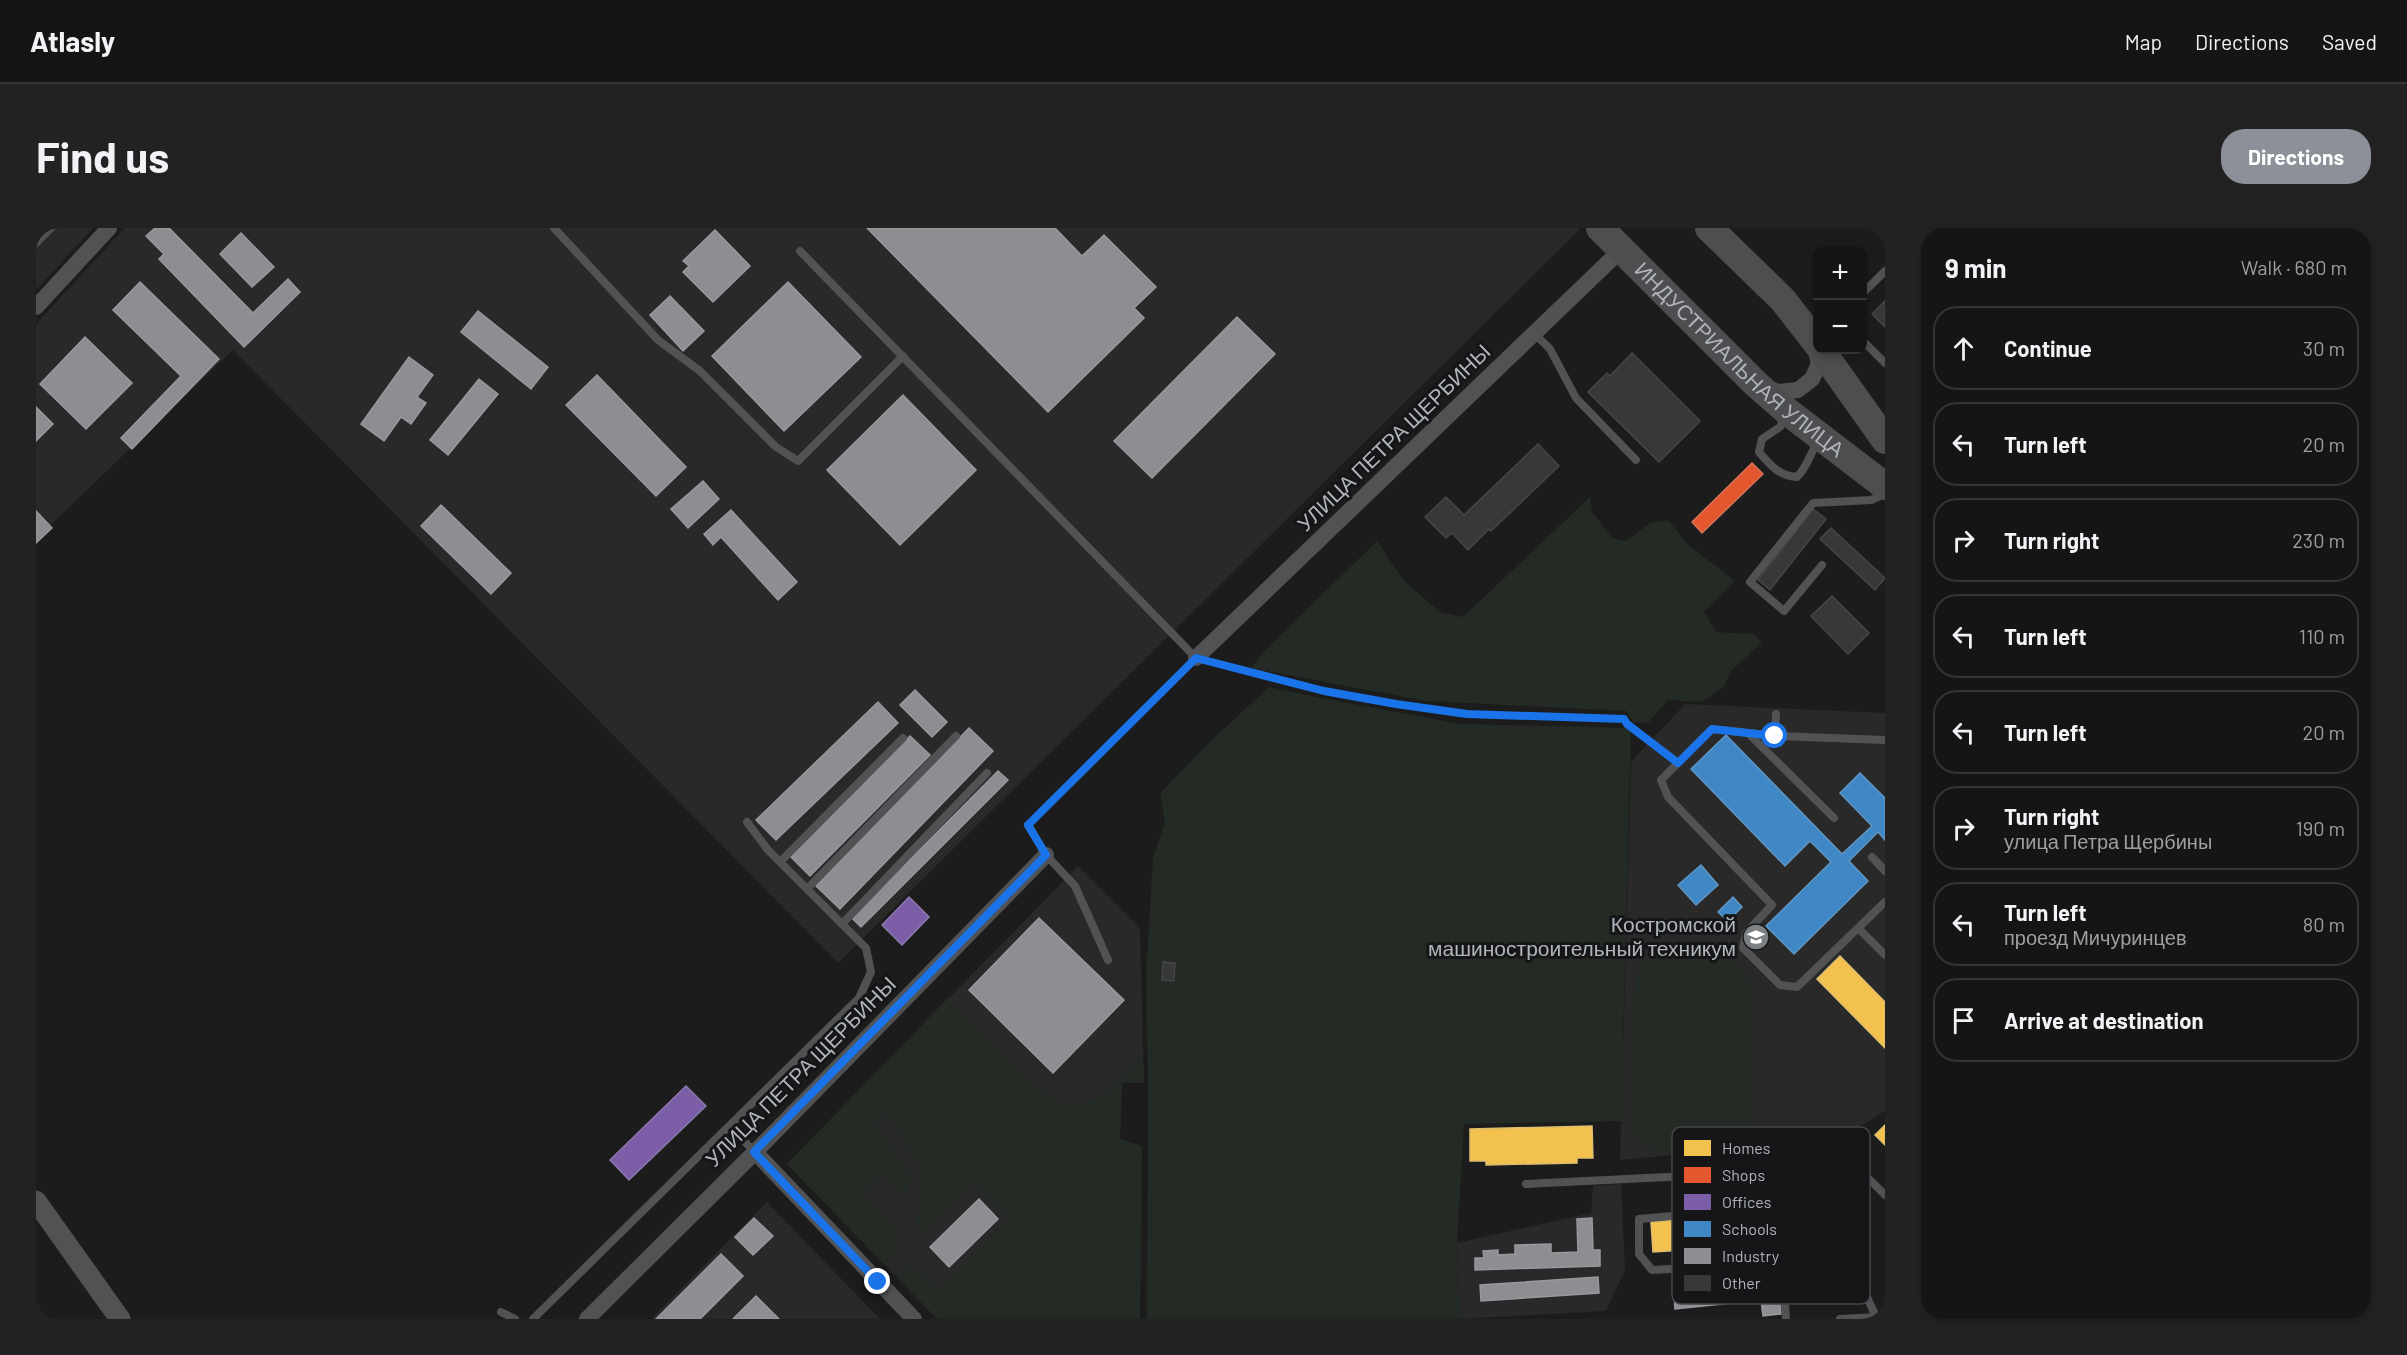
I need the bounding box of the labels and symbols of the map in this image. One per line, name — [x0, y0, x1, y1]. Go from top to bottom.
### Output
street label: ИНДУСТРИАЛЬНАЯ УЛИЦА — [1630, 256, 1850, 461]
street label: УЛИЦА ПЕТРА ЩЕРБИНЫ — [1291, 338, 1495, 536]
route start — [1761, 722, 1787, 748]
place label: Костромской машиностроительный техникум — [1428, 911, 1736, 960]
school or university icon: Костромской машиностроительный техникум — [1741, 922, 1771, 952]
street label: УЛИЦА ПЕТРА ЩЕРБИНЫ — [700, 971, 900, 1171]
legend — [1672, 1127, 1870, 1304]
text: Homes — [1722, 1138, 1770, 1157]
text: Shops — [1722, 1165, 1765, 1184]
text: Offices — [1722, 1192, 1771, 1211]
text: Schools — [1722, 1219, 1777, 1238]
text: Industry — [1722, 1246, 1780, 1265]
route end — [864, 1268, 890, 1294]
text: Other — [1722, 1273, 1761, 1292]

